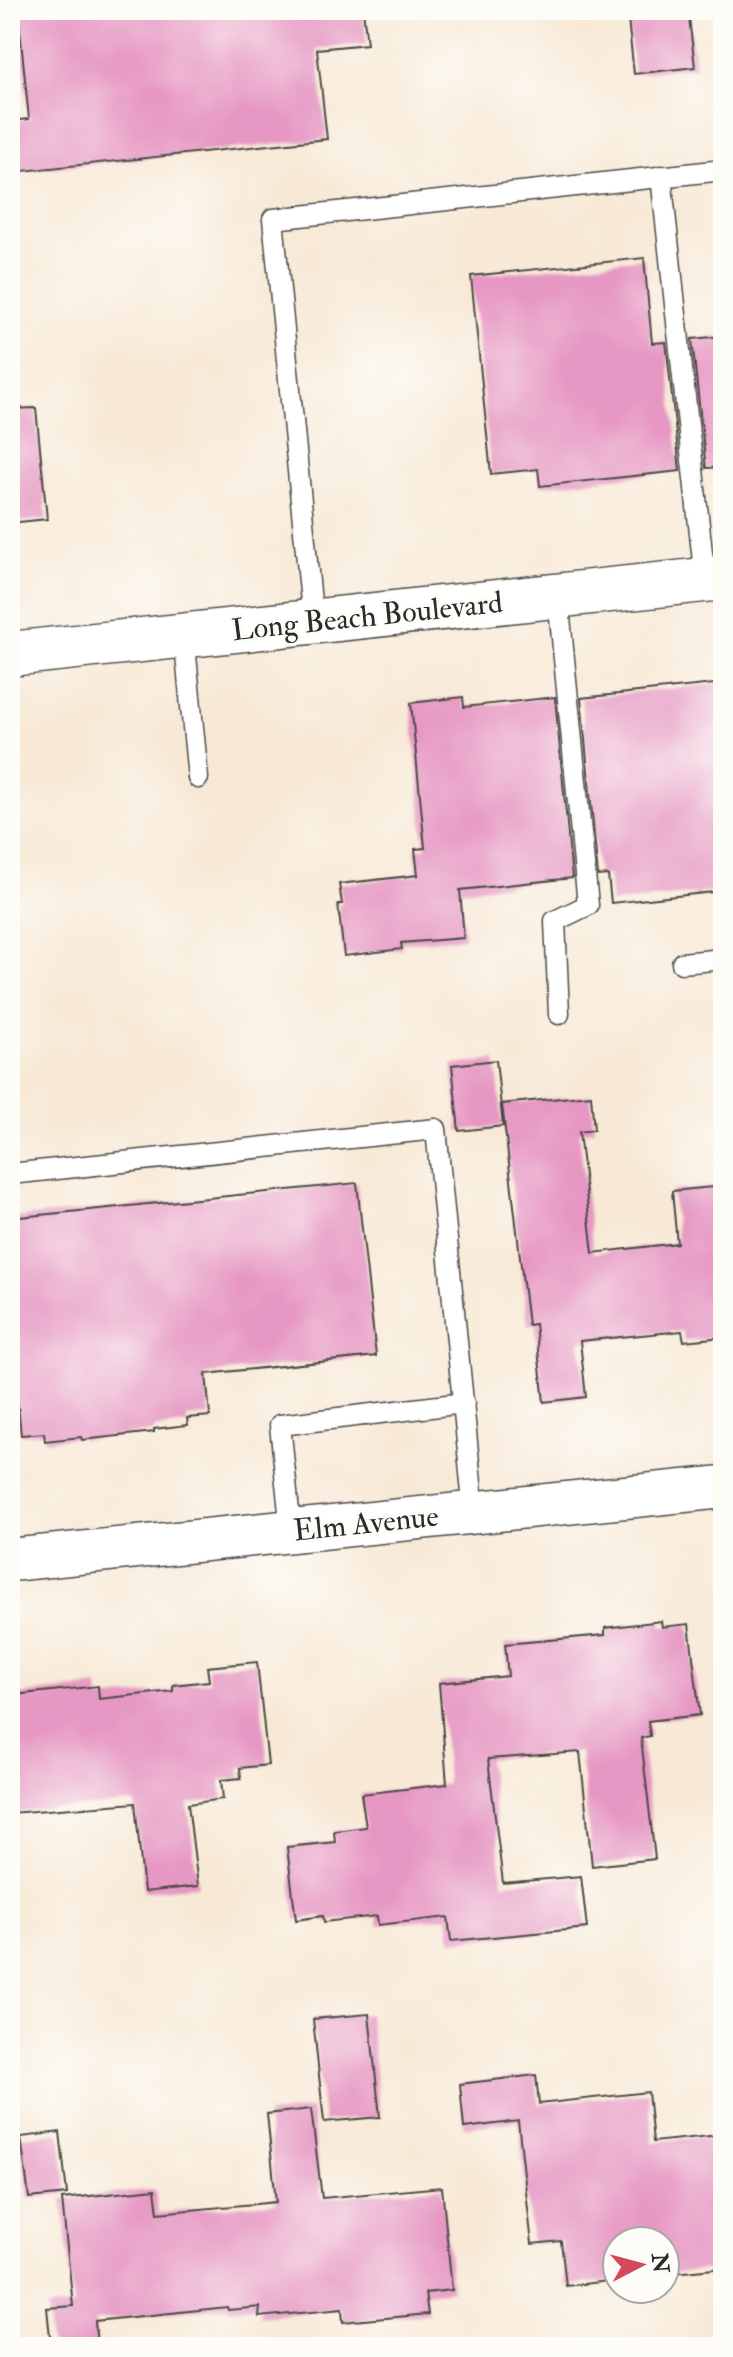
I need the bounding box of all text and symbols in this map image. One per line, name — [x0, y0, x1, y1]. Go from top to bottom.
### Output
street label: Long Beach Boulevard — [230, 584, 505, 649]
street label: Elm Avenue — [292, 1497, 440, 1550]
north arrow — [601, 2225, 681, 2305]
text: N — [645, 2251, 675, 2275]

